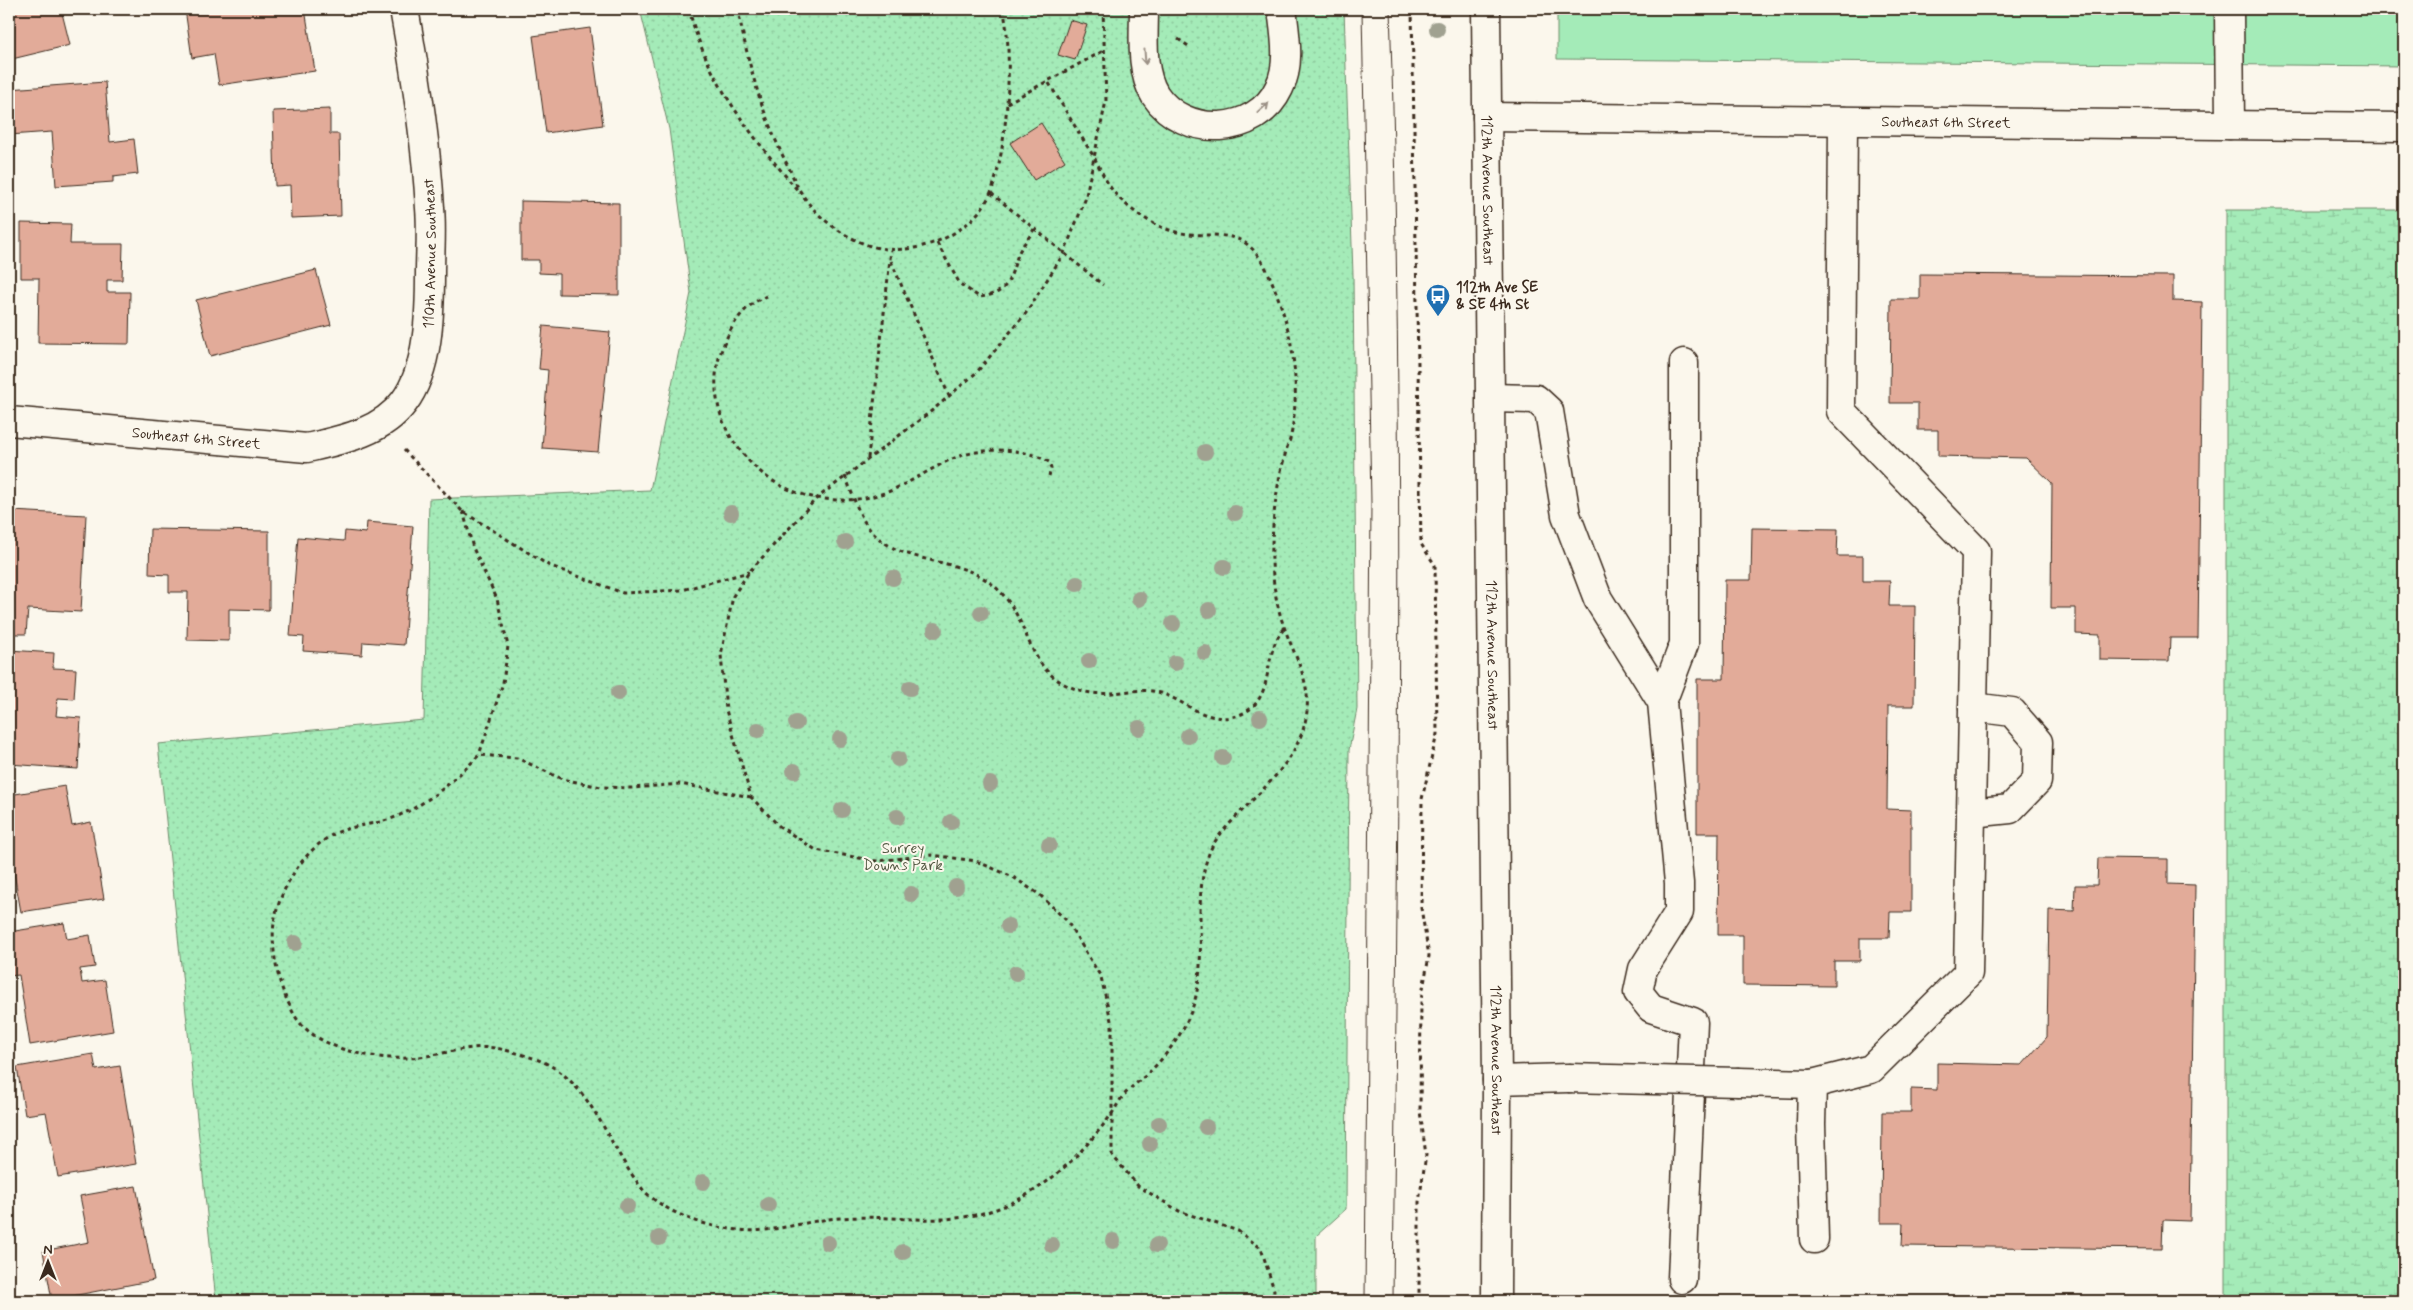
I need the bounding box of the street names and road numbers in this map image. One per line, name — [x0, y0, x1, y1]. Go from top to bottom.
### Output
street label: Southeast 6th Street — [1881, 112, 2011, 134]
street label: 112th Avenue Southeast — [1476, 115, 1498, 266]
street label: 110th Avenue Southeast — [419, 177, 442, 330]
street label: Southeast 6th Street — [131, 423, 262, 455]
street label: 112th Avenue Southeast — [1481, 580, 1502, 731]
street label: 112th Avenue Southeast — [1485, 985, 1506, 1136]

